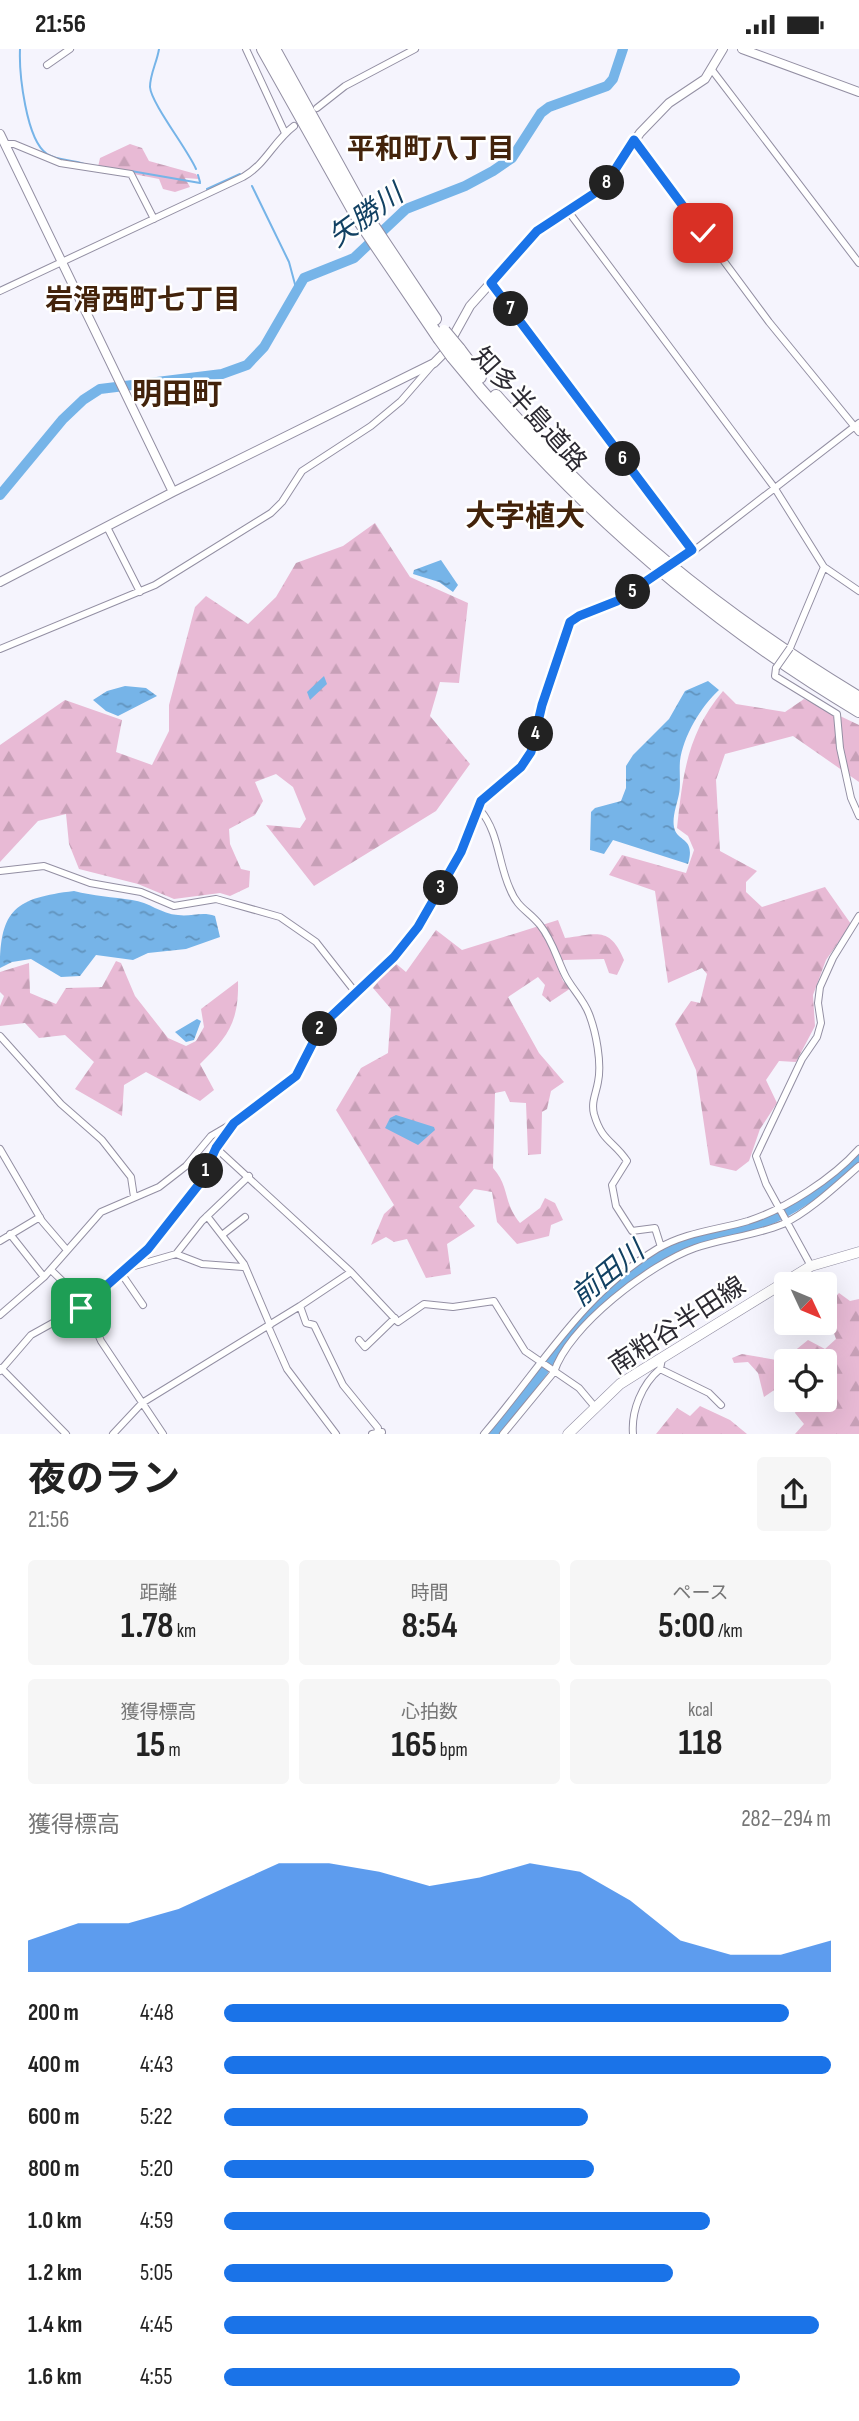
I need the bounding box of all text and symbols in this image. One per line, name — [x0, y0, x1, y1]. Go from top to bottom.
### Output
text: 21:56 — [35, 9, 86, 40]
district label: 平和町八丁目 — [347, 133, 515, 166]
pin: 8 — [590, 165, 624, 201]
text: 8 — [602, 171, 611, 194]
water label: 矢勝川 — [322, 176, 412, 254]
pin — [673, 203, 733, 263]
icon: check — [684, 214, 722, 252]
district label: 岩滑西町七丁目 — [45, 284, 241, 317]
pin: 7 — [494, 292, 528, 327]
text: 7 — [506, 297, 515, 320]
street label: 知多半島道路 — [465, 342, 593, 478]
district label: 明田町 — [132, 377, 222, 413]
pin: 6 — [606, 441, 640, 477]
text: 6 — [618, 447, 627, 470]
district label: 大字植大 — [465, 499, 585, 535]
pin: 5 — [616, 575, 650, 609]
text: 5 — [628, 580, 637, 603]
pin: 4 — [518, 717, 554, 751]
text: 4 — [531, 722, 540, 745]
pin: 3 — [424, 871, 458, 905]
text: 3 — [436, 876, 445, 899]
pin: 2 — [302, 1011, 338, 1047]
text: 2 — [315, 1017, 324, 1040]
pin: 1 — [188, 1153, 224, 1189]
text: 1 — [202, 1159, 209, 1182]
water label: 前田川 — [565, 1233, 653, 1313]
street label: 南粕谷半田線 — [604, 1271, 752, 1382]
north arrow — [774, 1272, 836, 1335]
map controls — [774, 1272, 837, 1412]
pin — [51, 1278, 111, 1338]
icon: arrive — [62, 1289, 100, 1327]
button: locate — [774, 1349, 837, 1412]
text: 夜のラン — [28, 1457, 180, 1502]
button: share — [757, 1457, 831, 1531]
text: 21:56 — [28, 1506, 69, 1534]
text: 距離 — [139, 1582, 178, 1605]
text: 時間 — [410, 1582, 449, 1605]
text: ペース — [672, 1582, 729, 1605]
text: 1.78 — [121, 1605, 174, 1648]
text: 8:54 — [401, 1605, 458, 1648]
text: 5:00 — [658, 1605, 715, 1648]
text: km — [174, 1620, 196, 1643]
text: /km — [715, 1620, 743, 1643]
text: kcal — [688, 1699, 713, 1722]
text: 獲得標高 — [120, 1701, 197, 1724]
text: 心拍数 — [401, 1701, 458, 1724]
text: 118 — [679, 1722, 722, 1765]
text: 15 — [136, 1724, 165, 1767]
text: 165 — [391, 1724, 437, 1767]
text: m — [165, 1739, 181, 1762]
text: bpm — [437, 1739, 468, 1762]
text: 282–294 m — [741, 1805, 831, 1833]
text: 獲得標高 — [28, 1811, 120, 1839]
text: 200 m — [28, 1999, 79, 2027]
text: 4:48 — [140, 1999, 174, 2027]
text: 400 m — [28, 2051, 79, 2079]
text: 4:43 — [140, 2051, 173, 2079]
text: 600 m — [28, 2103, 80, 2131]
text: 5:22 — [140, 2103, 173, 2131]
text: 800 m — [28, 2155, 80, 2183]
text: 5:20 — [140, 2155, 173, 2183]
text: 1.0 km — [28, 2207, 82, 2235]
text: 4:59 — [140, 2207, 173, 2235]
text: 1.2 km — [28, 2259, 82, 2287]
text: 5:05 — [140, 2259, 173, 2287]
text: 1.4 km — [28, 2311, 82, 2339]
text: 4:45 — [140, 2311, 173, 2339]
text: 1.6 km — [28, 2363, 82, 2391]
text: 4:55 — [140, 2363, 172, 2391]

